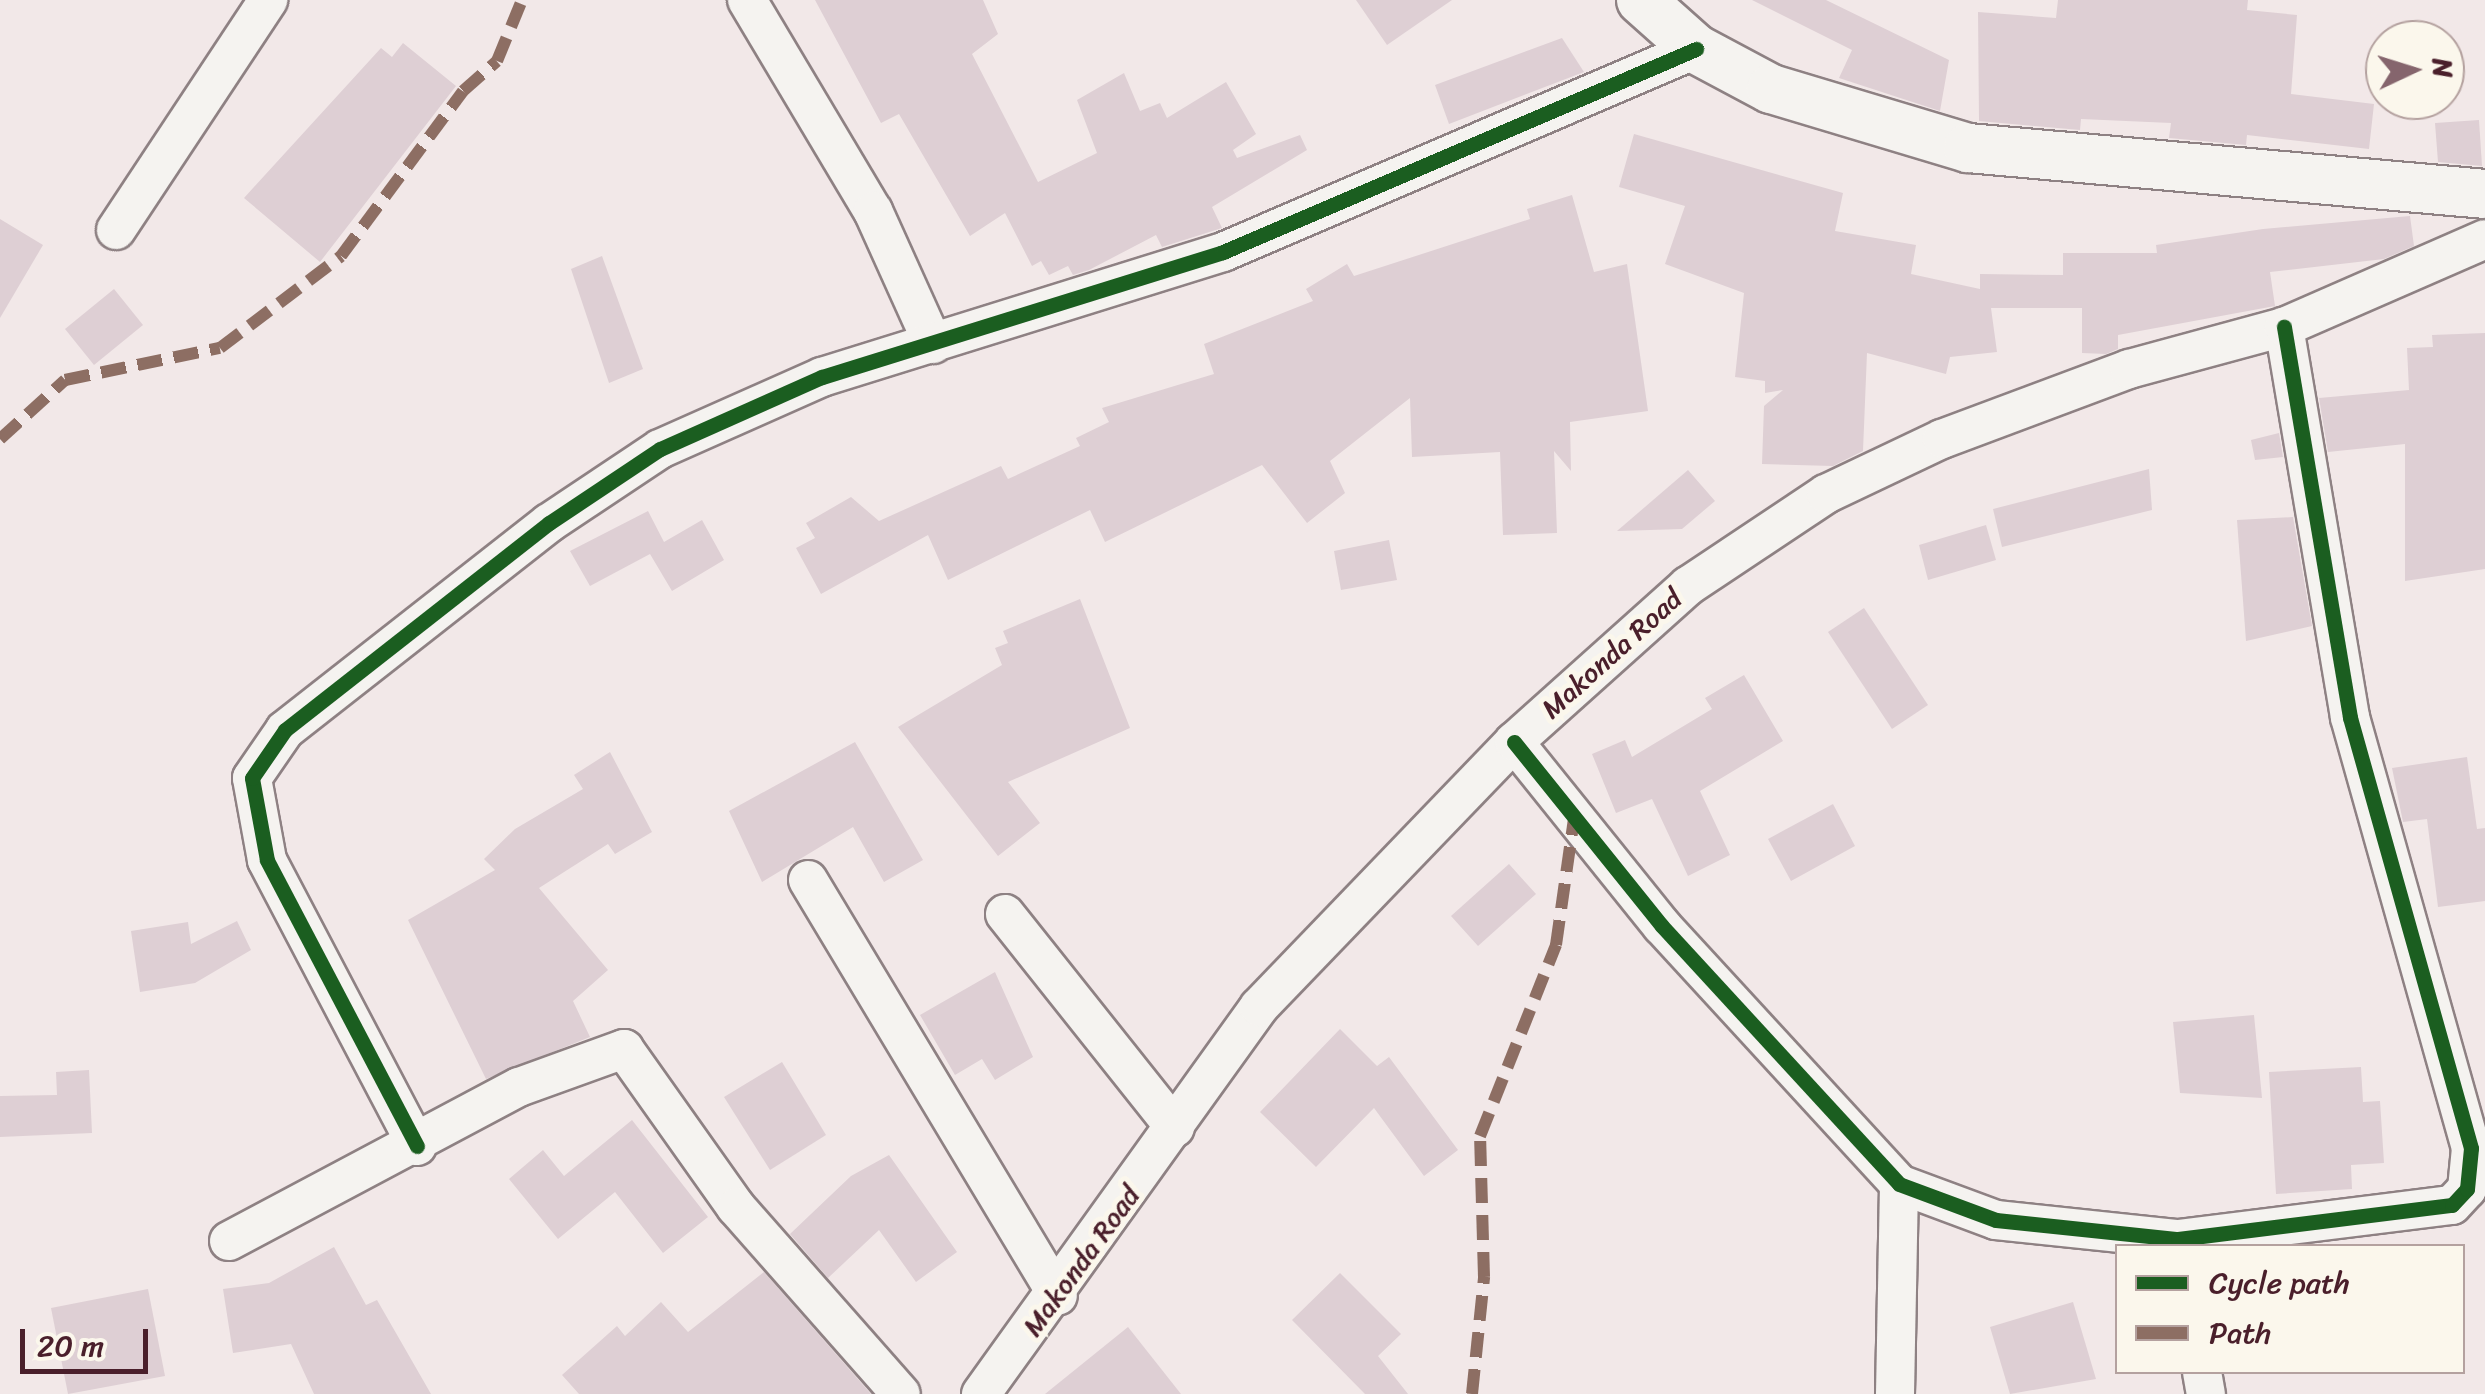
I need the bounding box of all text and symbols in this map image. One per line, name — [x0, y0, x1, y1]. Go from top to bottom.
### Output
north arrow — [2365, 20, 2465, 120]
text: N — [2418, 57, 2469, 79]
street label: Makonda Road — [1535, 582, 1689, 726]
street label: Makonda Road — [1015, 1179, 1147, 1343]
legend — [2115, 1244, 2465, 1374]
text: Cycle path — [2209, 1256, 2350, 1310]
text: Path — [2209, 1306, 2271, 1360]
scale bar — [25, 1309, 152, 1371]
text: 20 m — [37, 1319, 104, 1373]

